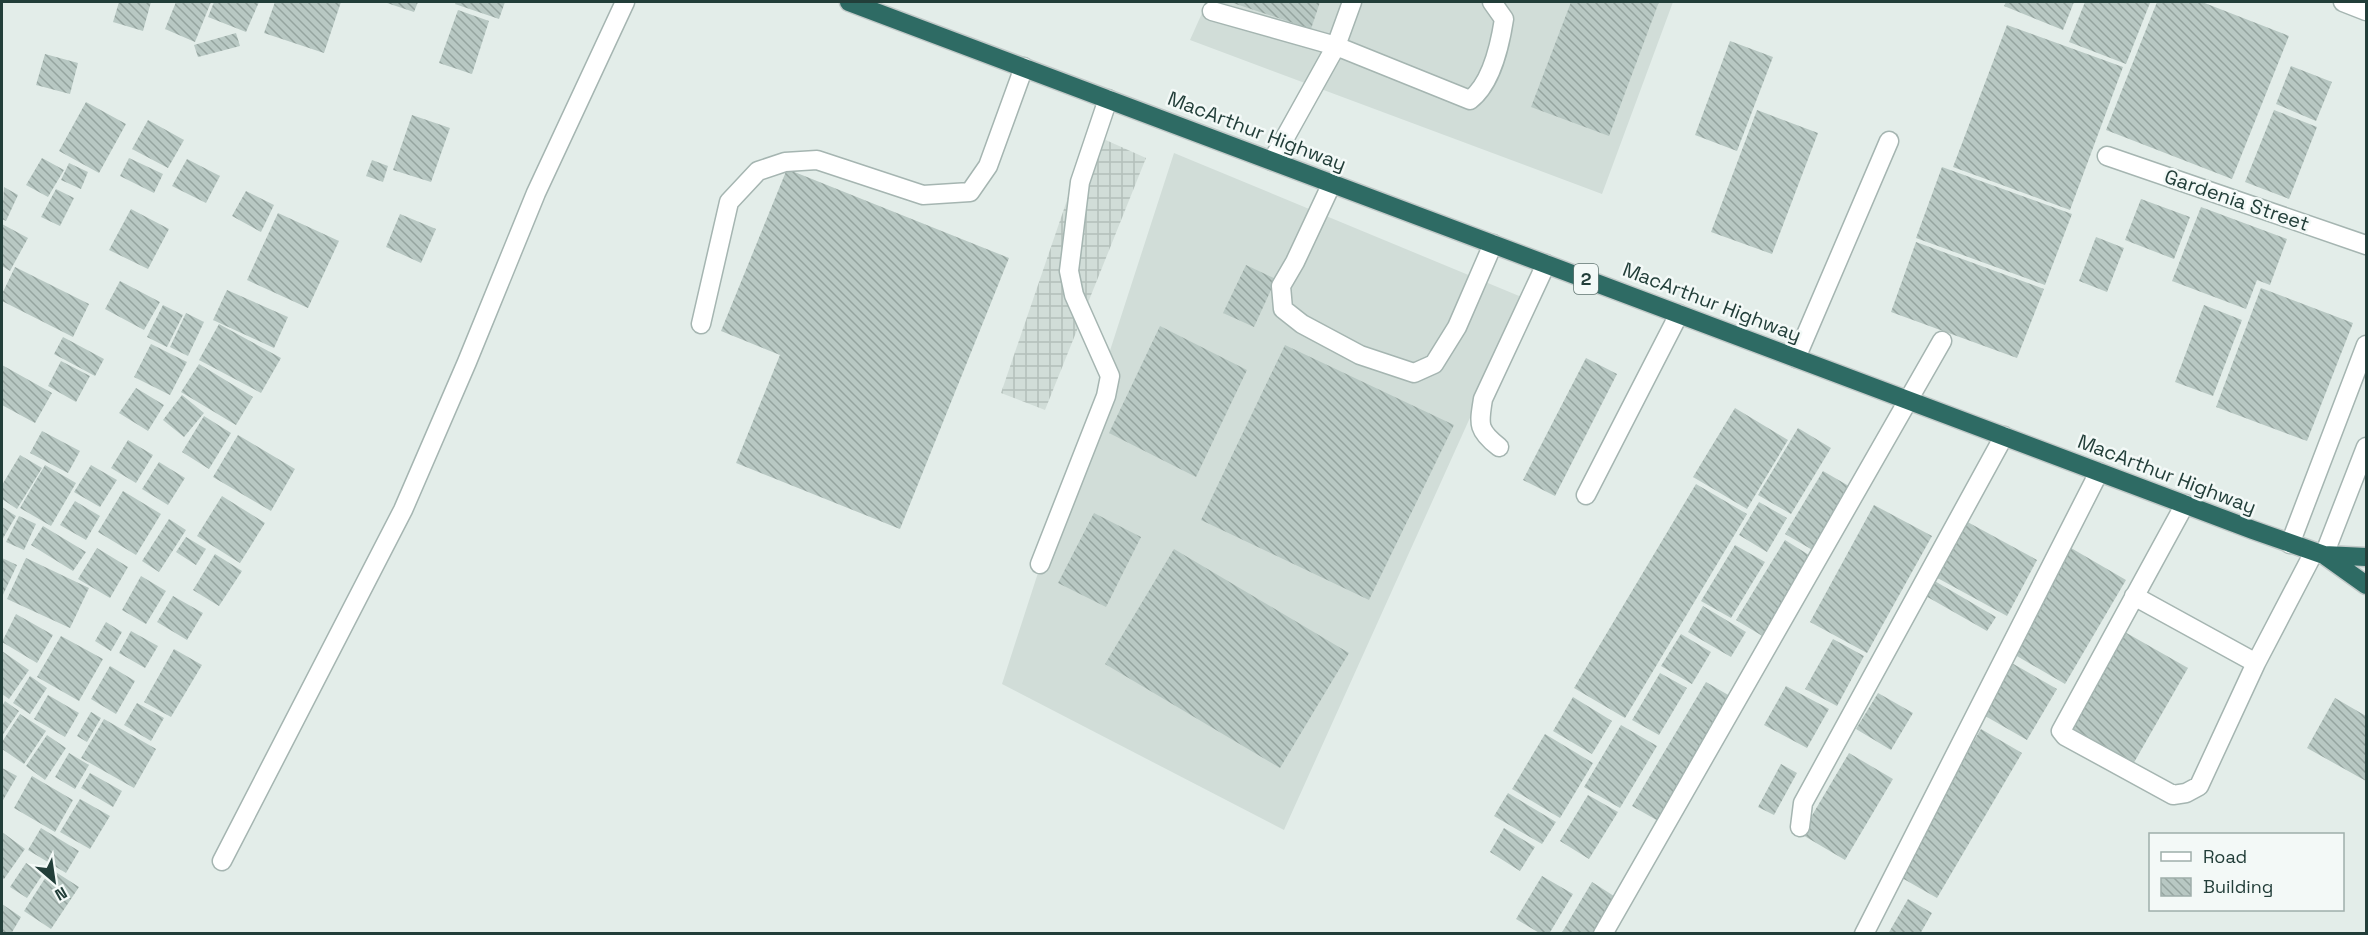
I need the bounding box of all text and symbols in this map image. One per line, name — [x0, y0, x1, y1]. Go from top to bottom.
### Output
street label: MacArthur Highway — [1164, 85, 1350, 177]
street label: Gardenia Street — [2161, 163, 2313, 237]
street label: MacArthur Highway — [1619, 256, 1805, 348]
road number: 2 — [1574, 264, 1598, 294]
street label: MacArthur Highway — [2074, 428, 2260, 520]
legend — [2149, 833, 2344, 911]
text: Road — [2203, 845, 2247, 868]
north arrow — [24, 851, 84, 911]
text: Building — [2203, 875, 2273, 898]
text: N — [51, 882, 71, 905]

